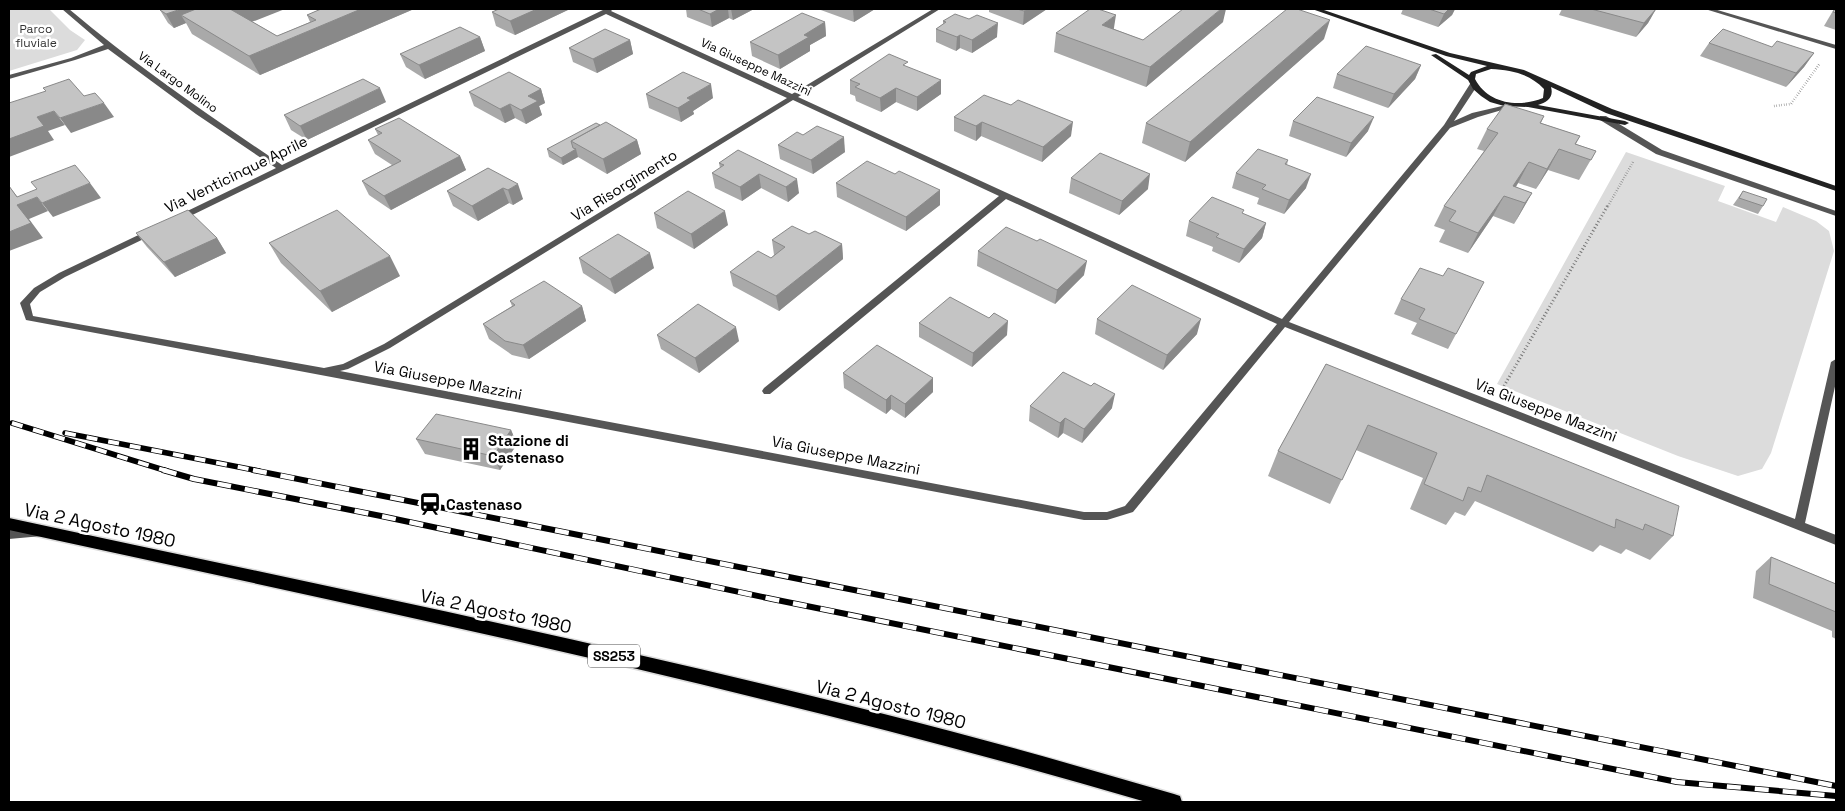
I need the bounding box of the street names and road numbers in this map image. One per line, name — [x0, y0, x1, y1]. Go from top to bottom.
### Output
street label: Via Giuseppe Mazzini — [698, 34, 814, 100]
street label: Via Largo Molino — [135, 48, 221, 116]
street label: Via Venticinque Aprile — [161, 131, 311, 217]
street label: Via Risorgimento — [568, 145, 680, 225]
street label: Via Giuseppe Mazzini — [372, 356, 524, 404]
street label: Via Giuseppe Mazzini — [1472, 374, 1620, 446]
street label: Via Giuseppe Mazzini — [770, 431, 922, 479]
street label: Via 2 Agosto 1980 — [22, 498, 178, 552]
street label: Via 2 Agosto 1980 — [418, 584, 574, 638]
road number: SS253 — [588, 644, 640, 668]
street label: Via 2 Agosto 1980 — [813, 674, 969, 734]

